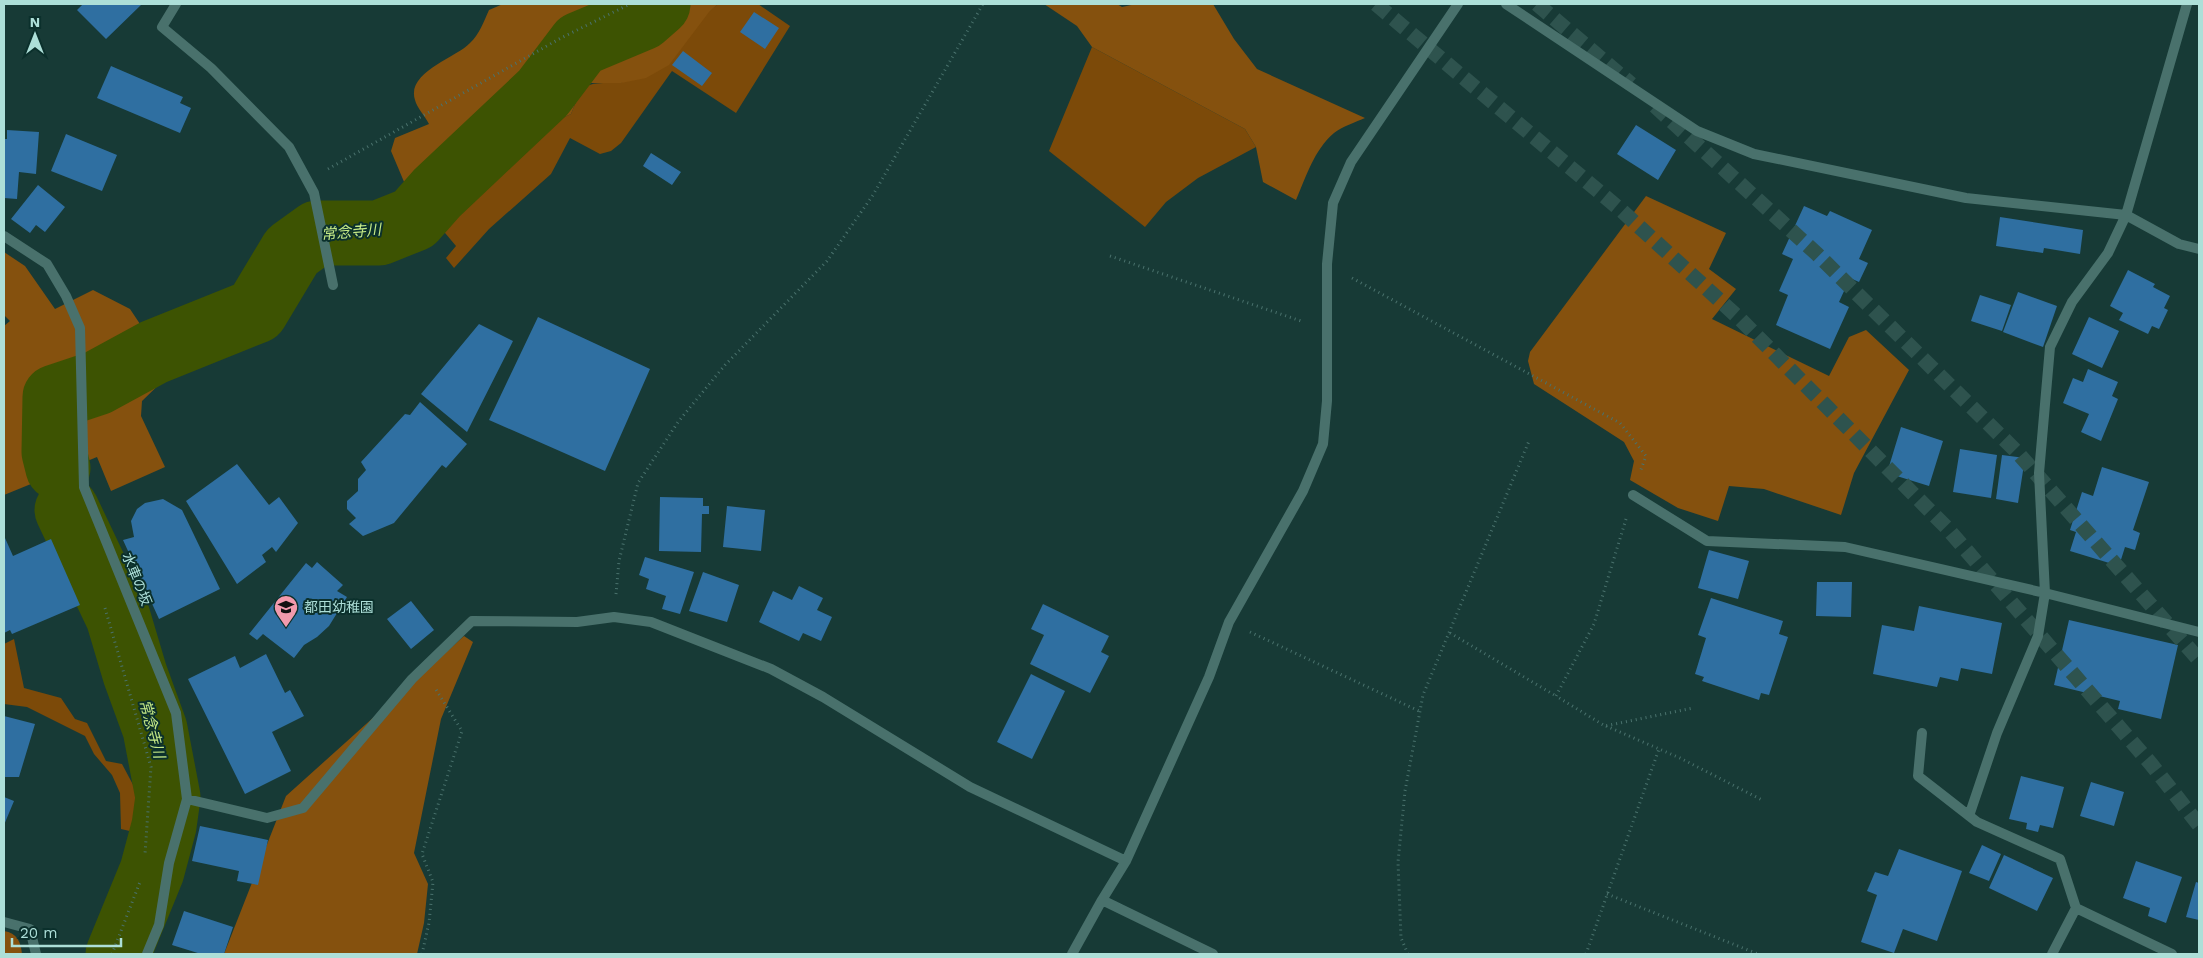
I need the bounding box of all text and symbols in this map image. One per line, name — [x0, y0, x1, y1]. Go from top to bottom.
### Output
north arrow — [10, 10, 60, 60]
text: N — [30, 14, 40, 30]
water label: 常念寺川 — [320, 220, 384, 244]
street label: 水車の坂 — [119, 550, 155, 608]
school or university icon: 都田幼稚園 — [273, 594, 299, 628]
place label: 都田幼稚園 — [304, 599, 374, 615]
water label: 常念寺川 — [136, 698, 169, 762]
scale bar — [12, 916, 121, 948]
text: 20 m — [20, 924, 58, 942]

